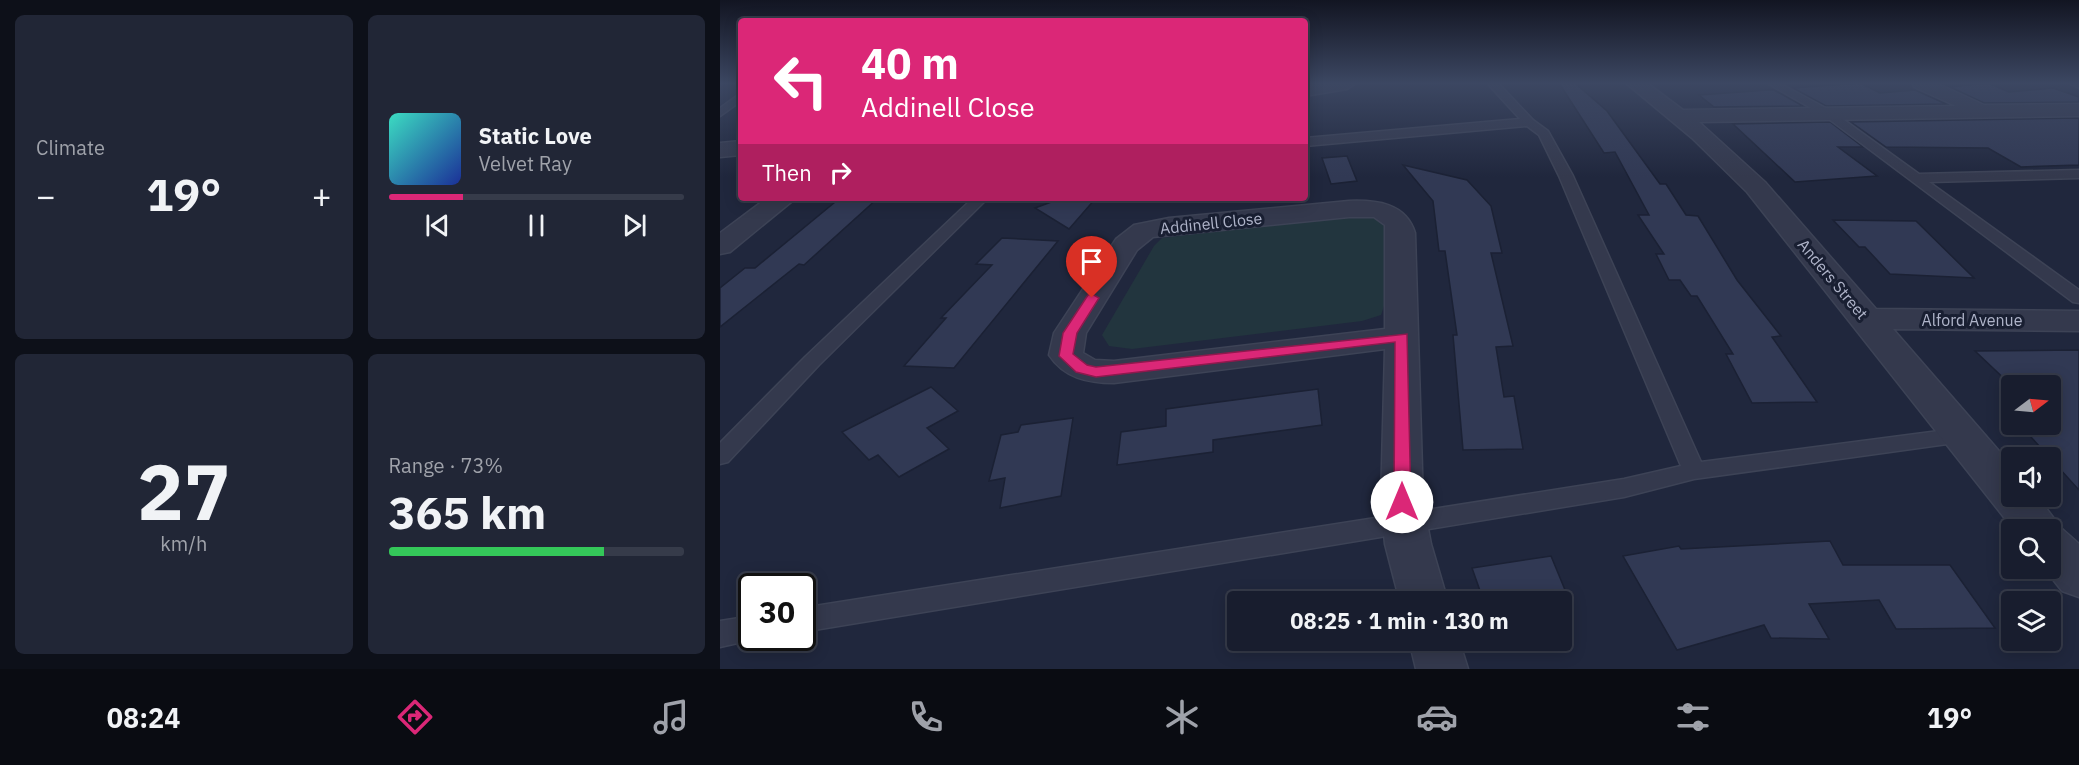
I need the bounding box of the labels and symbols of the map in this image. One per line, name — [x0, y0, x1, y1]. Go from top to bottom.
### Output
street label: Addinell Close — [1159, 208, 1263, 238]
street label: Anders Street — [1794, 235, 1872, 323]
pin — [1066, 236, 1117, 298]
street label: Alford Avenue — [1922, 310, 2023, 330]
north arrow — [2001, 375, 2061, 435]
position arrow — [1370, 470, 1434, 534]
speed limit sign: 30 — [738, 573, 816, 651]

